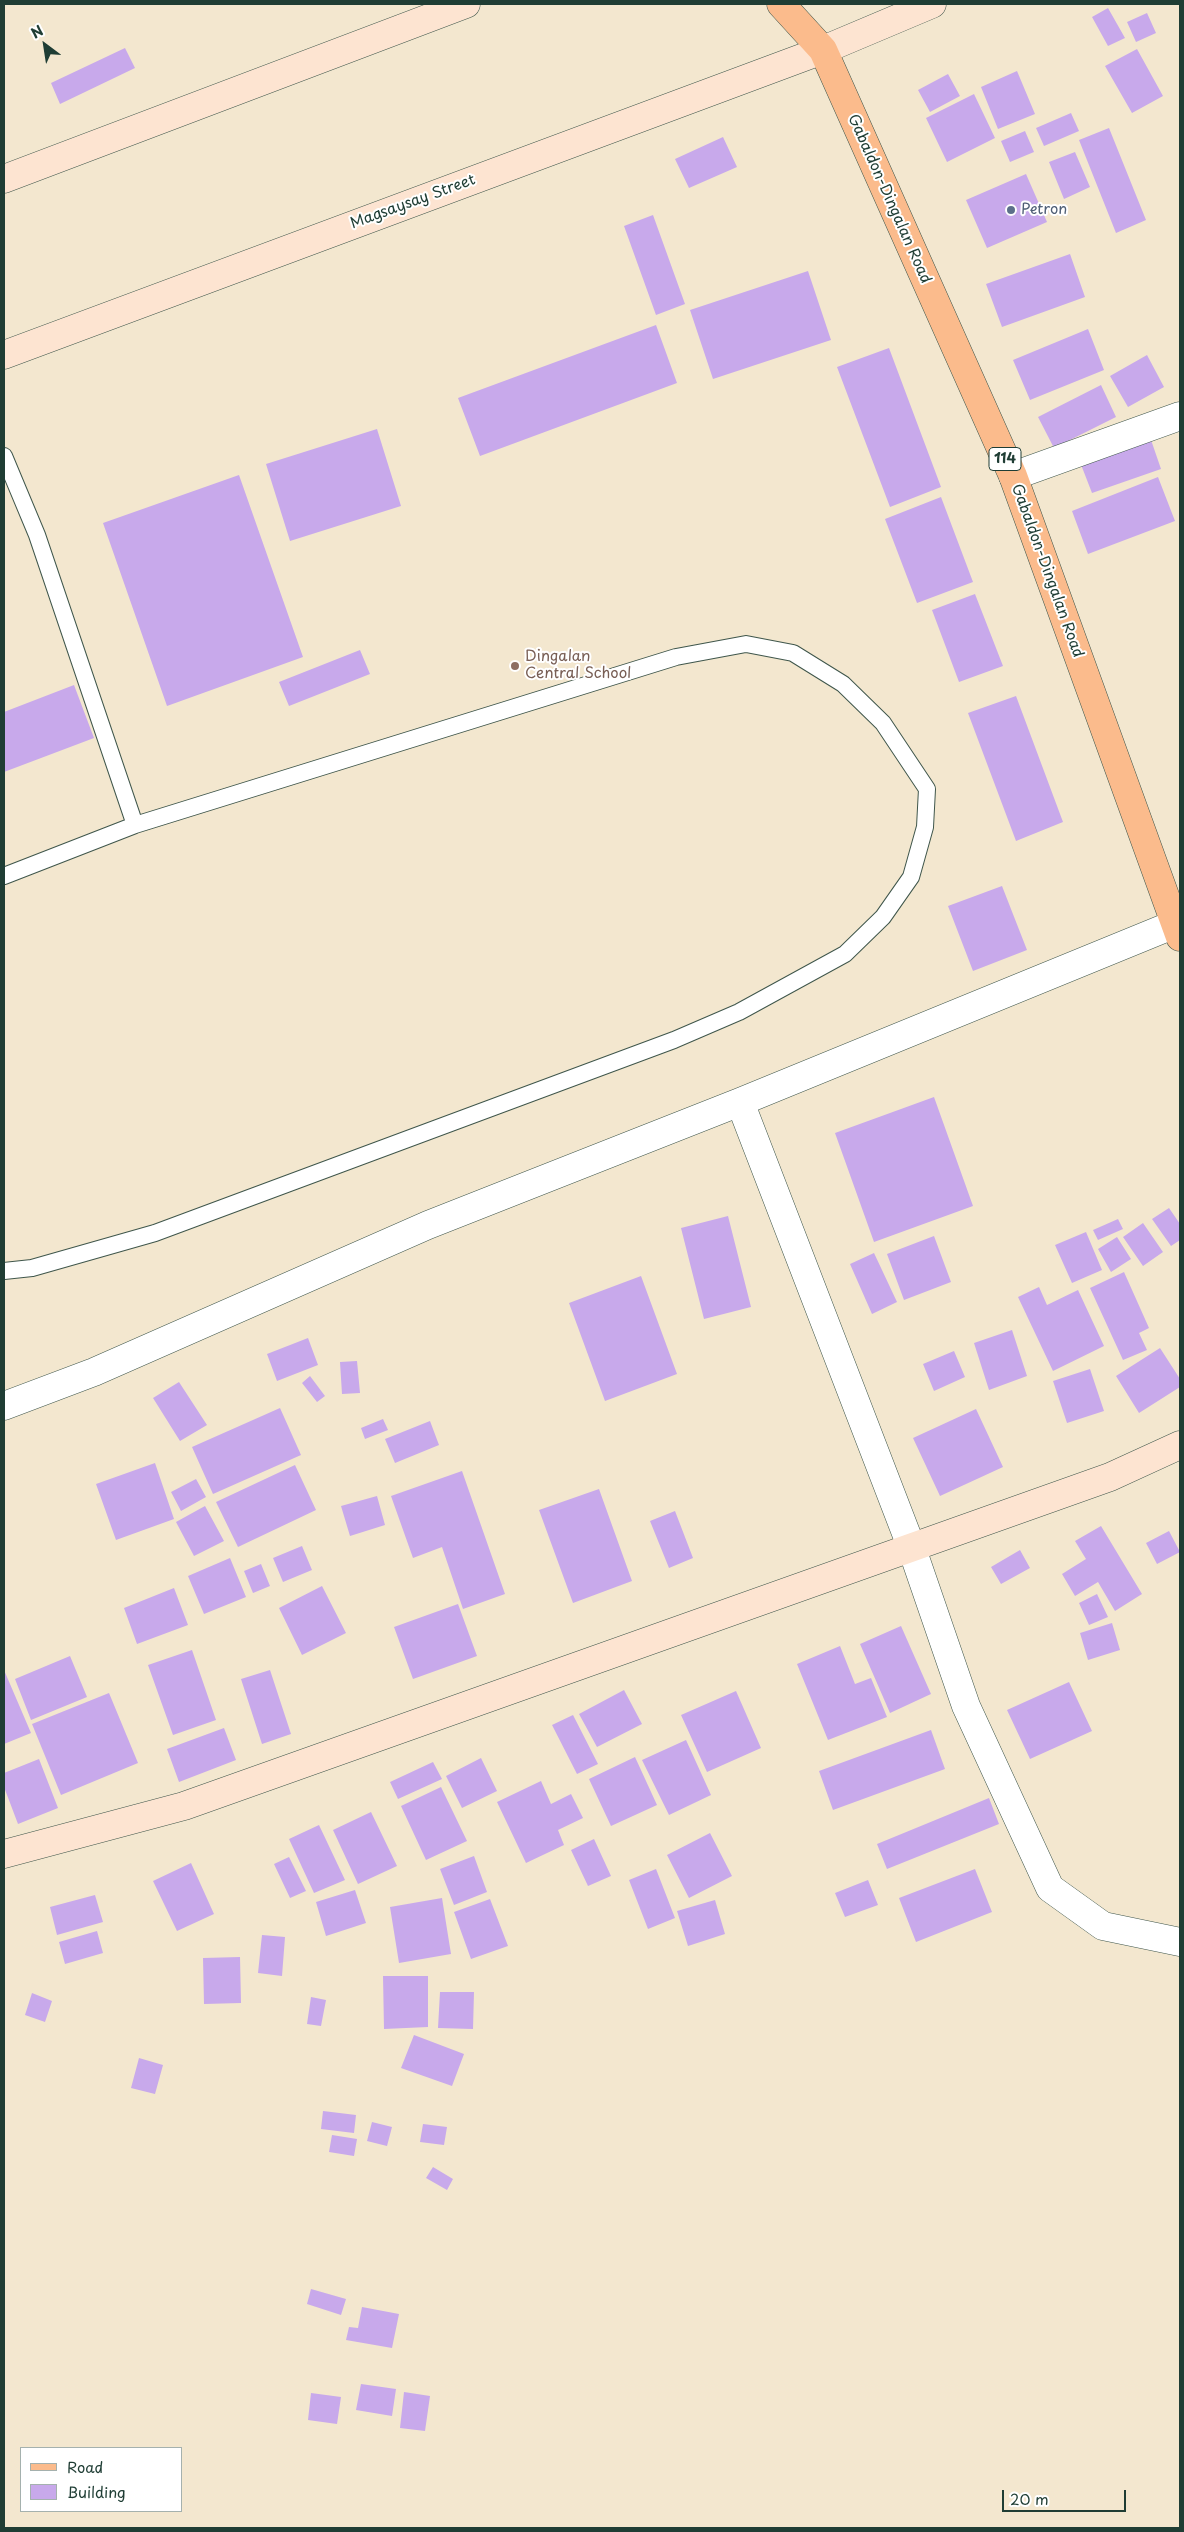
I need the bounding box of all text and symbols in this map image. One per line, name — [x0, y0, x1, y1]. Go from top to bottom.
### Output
north arrow — [20, 20, 70, 70]
text: N — [27, 20, 47, 44]
street label: Gabaldon-Dingalan Road — [843, 112, 935, 286]
street label: Magsaysay Street — [348, 171, 478, 233]
place label: Petron — [1021, 201, 1067, 219]
marker: Petron — [1005, 204, 1017, 216]
road number: 114 — [989, 448, 1021, 470]
street label: Gabaldon-Dingalan Road — [1007, 482, 1087, 660]
place label: Dingalan Central School — [525, 648, 631, 683]
marker: Dingalan Central School — [509, 660, 521, 672]
legend — [20, 2447, 182, 2512]
text: Road — [67, 2455, 103, 2478]
text: Building — [67, 2480, 126, 2503]
scale bar — [1004, 2480, 1128, 2512]
text: 20 m — [1010, 2487, 1049, 2510]

